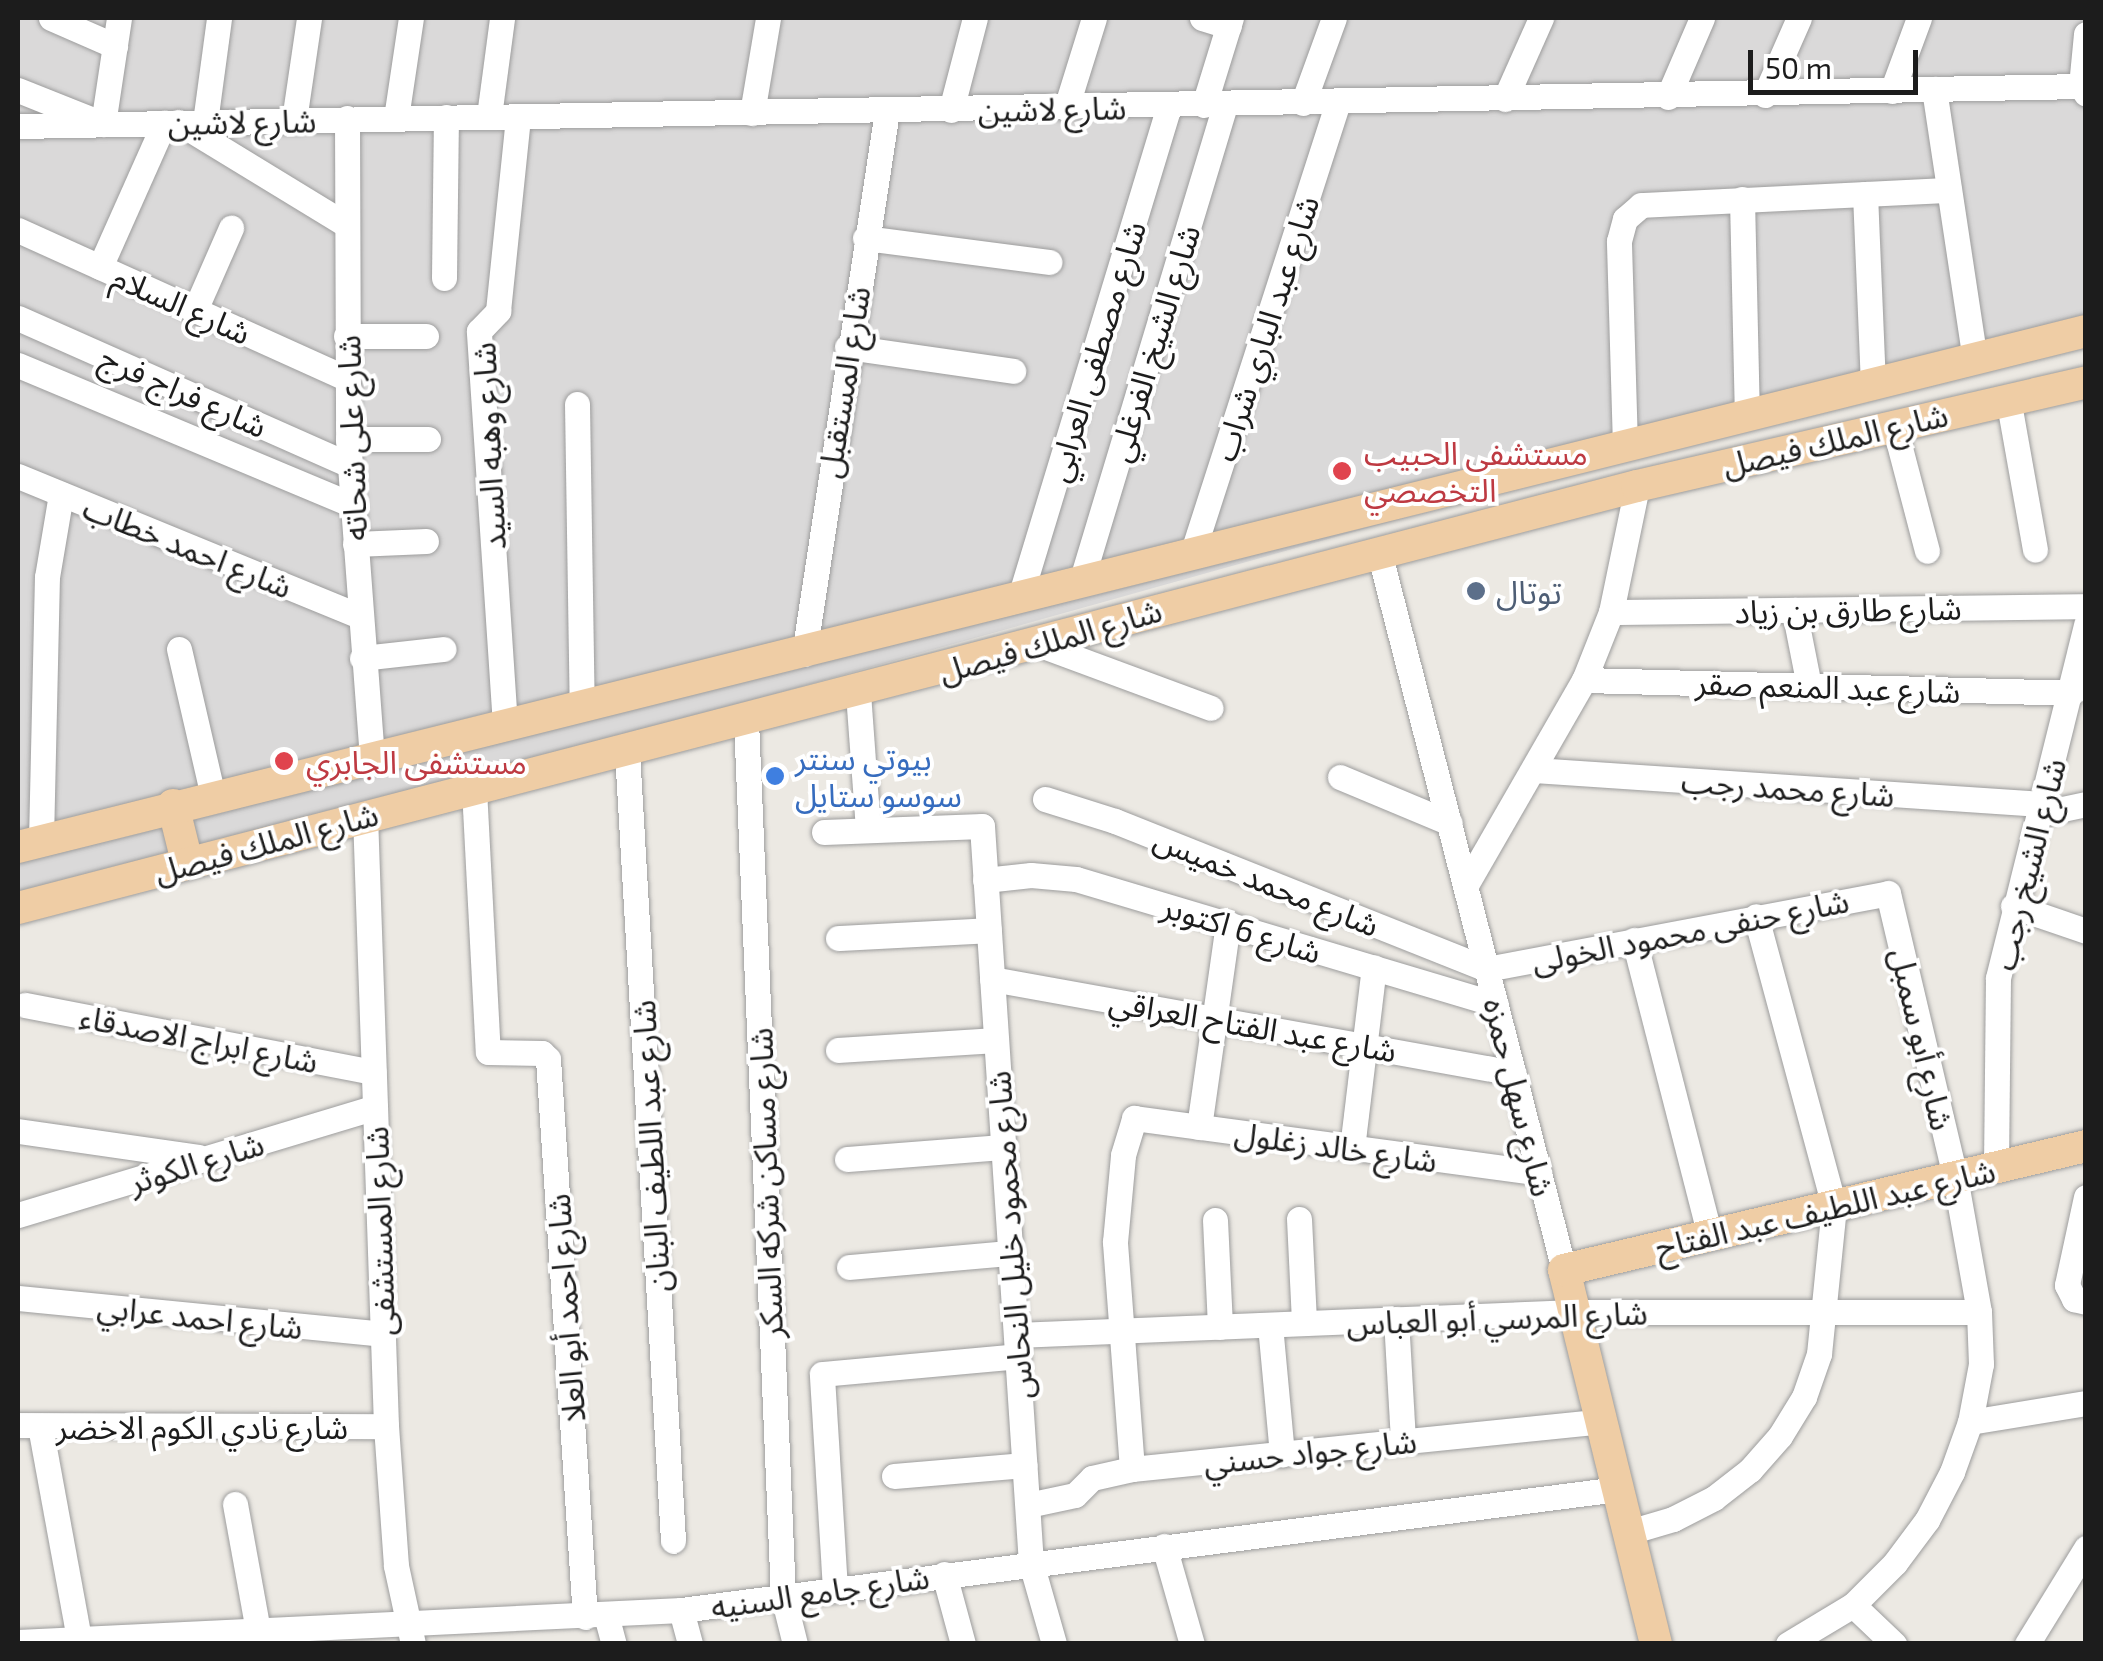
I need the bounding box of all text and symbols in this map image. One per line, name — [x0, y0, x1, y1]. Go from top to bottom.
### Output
scale bar — [1753, 30, 1923, 92]
text: 50 m — [1765, 49, 1832, 85]
street label: شارع لاشين — [977, 88, 1127, 128]
street label: شارع لاشين — [167, 101, 317, 141]
street label: شارع عبد الباري شراب — [1204, 191, 1326, 465]
street label: شارع مصطفى العرابي — [1037, 216, 1153, 486]
street label: شارع الشيخ الفرغلي — [1099, 220, 1207, 466]
street label: شارع السلام — [107, 257, 257, 351]
street label: شارع المستقبل — [809, 284, 877, 480]
street label: شارع على شحاته — [328, 334, 374, 542]
street label: شارع فراج فرج — [95, 337, 273, 445]
street label: شارع وهبه السيد — [463, 341, 513, 551]
street label: شارع الملك فيصل — [1719, 394, 1951, 484]
place label: مستشفى الحبيب التخصصي — [1364, 434, 1588, 509]
marker: مستشفى الحبيب التخصصي — [1329, 458, 1355, 484]
street label: شارع احمد خطاب — [78, 487, 298, 605]
place label: توتال — [1496, 572, 1562, 610]
marker: توتال — [1465, 580, 1487, 602]
street label: شارع طارق بن زياد — [1734, 588, 1962, 630]
street label: شارع الملك فيصل — [934, 590, 1166, 690]
street label: شارع عبد المنعم صقر — [1695, 662, 1961, 710]
place label: بيوتي سنتر سوسو ستايل — [795, 739, 962, 814]
place label: مستشفى الجابري — [306, 742, 527, 780]
marker: مستشفى الجابري — [271, 748, 297, 774]
street label: شارع الشيخ رجب — [1983, 754, 2073, 974]
street label: شارع محمد رجب — [1680, 760, 1896, 814]
marker: بيوتي سنتر سوسو ستايل — [764, 765, 786, 787]
street label: شارع الملك فيصل — [150, 794, 382, 890]
street label: شارع محمد خميس — [1149, 818, 1385, 944]
street label: شارع حنفى محمود الخولى — [1528, 880, 1852, 980]
street label: شارع 6 اكتوبر — [1158, 886, 1326, 970]
street label: شارع أبو سمبل — [1883, 944, 1963, 1134]
street label: شارع عبد الفتاح العراقي — [1106, 981, 1400, 1069]
street label: شارع سهل حمزه — [1477, 994, 1563, 1200]
street label: شارع ابراج الاصدقاء — [77, 996, 321, 1080]
street label: شارع عبد اللطيف البنان — [623, 999, 677, 1293]
street label: شارع مساكن شركه السكر — [740, 1027, 790, 1339]
street label: شارع محمود خليل النحاس — [978, 1070, 1040, 1400]
street label: شارع خالد زغلول — [1232, 1113, 1440, 1179]
street label: شارع الكوثر — [124, 1123, 268, 1201]
street label: شارع المستشفى — [356, 1126, 402, 1336]
street label: شارع عبد اللطيف عبد الفتاح — [1651, 1150, 1999, 1266]
street label: شارع احمد أبو العلا — [538, 1193, 592, 1423]
street label: شارع احمد عرابي — [95, 1286, 305, 1346]
street label: شارع المرسي أبو العباس — [1346, 1293, 1648, 1341]
street label: شارع نادي الكوم الاخضر — [56, 1407, 348, 1445]
street label: شارع جواد حسني — [1202, 1421, 1418, 1481]
street label: شارع جامع السنيه — [708, 1557, 932, 1625]

